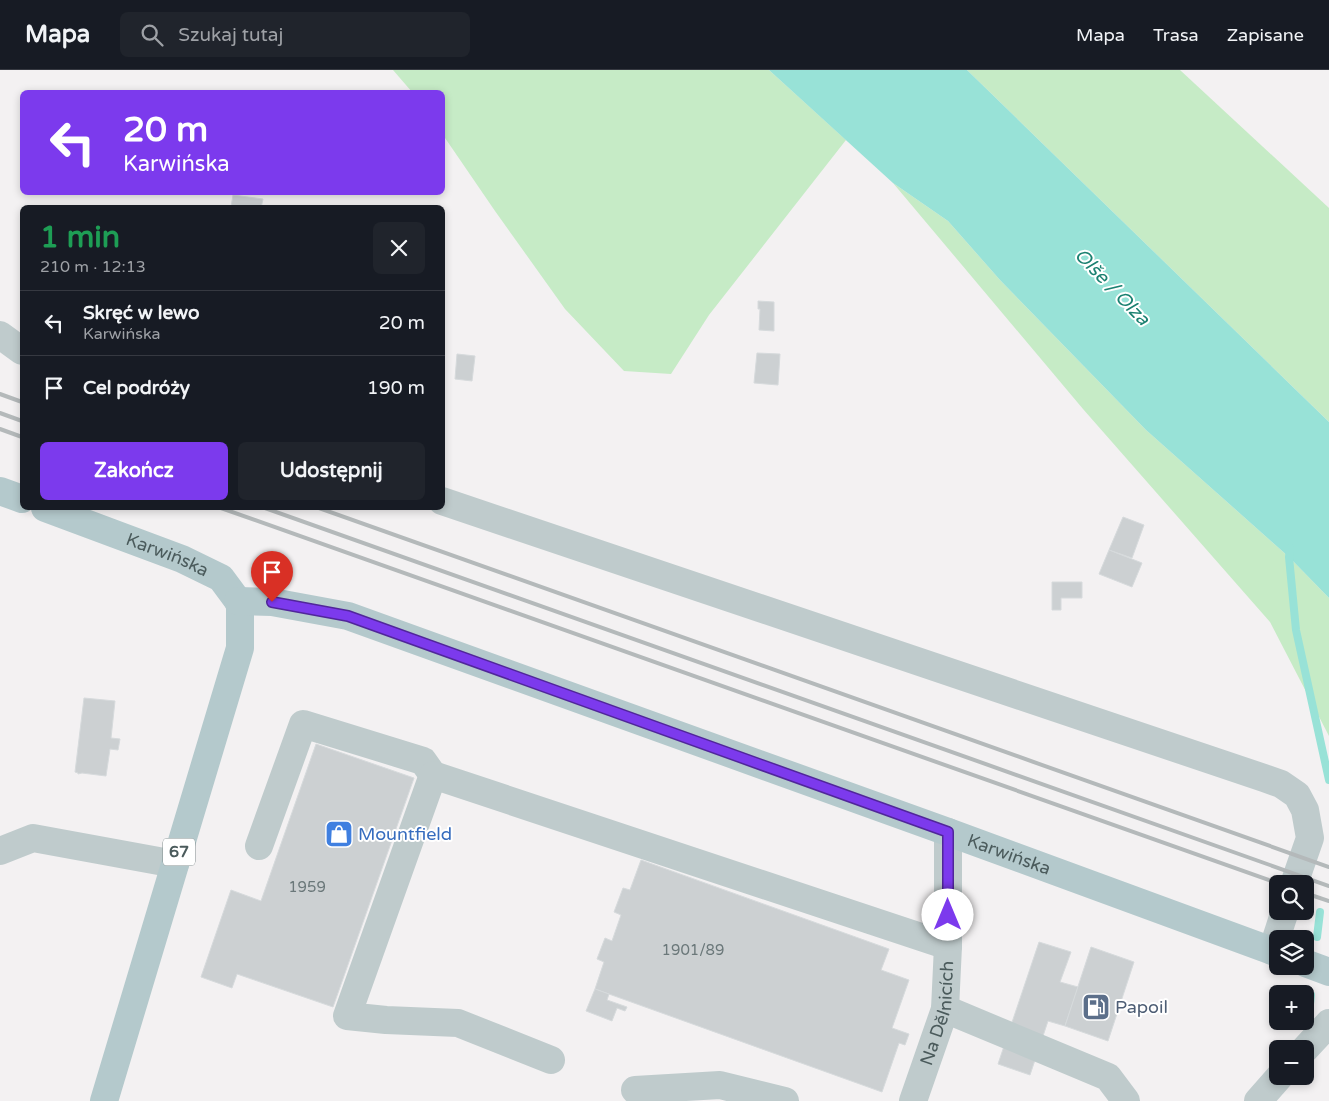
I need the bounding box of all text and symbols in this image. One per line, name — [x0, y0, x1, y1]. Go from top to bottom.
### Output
search box — [120, 12, 470, 57]
text: Mapa — [25, 20, 90, 49]
icon: search — [138, 21, 166, 49]
text: Szukaj tutaj — [178, 24, 283, 46]
text: Mapa — [1076, 24, 1125, 46]
text: Trasa — [1153, 24, 1199, 46]
text: Zapisane — [1227, 24, 1304, 46]
text: 20 m — [123, 109, 208, 151]
icon: left — [40, 110, 105, 175]
text: Karwińska — [123, 151, 230, 177]
text: 1 min — [40, 219, 120, 256]
button: close — [373, 222, 425, 274]
water label: Olše / Olza — [1070, 244, 1155, 331]
text: 210 m · 12:13 — [40, 257, 146, 277]
text: Skręć w lewo — [83, 302, 200, 324]
icon: left — [40, 309, 68, 337]
text: 20 m — [379, 312, 425, 334]
text: Karwińska — [83, 324, 160, 344]
icon: arrive — [40, 374, 68, 402]
text: Cel podróży — [83, 377, 190, 399]
text: 190 m — [367, 377, 425, 399]
button: Zakończ — [40, 442, 228, 500]
button: Udostępnij — [238, 442, 425, 500]
street label: Karwińska — [123, 528, 212, 581]
pin — [251, 551, 293, 602]
icon: arrive — [258, 558, 286, 586]
shop icon: Mountfield — [324, 819, 354, 849]
place label: Mountfield — [358, 823, 452, 845]
street label: Karwińska — [964, 829, 1054, 880]
road number: 67 — [163, 839, 195, 866]
map controls — [1269, 875, 1314, 1085]
button: search — [1269, 875, 1314, 920]
house number: 1959 — [288, 878, 326, 896]
position arrow — [921, 888, 973, 940]
button: layers — [1269, 930, 1314, 975]
house number: 1901/89 — [662, 941, 724, 959]
street label: Na Dělnicích — [915, 960, 958, 1068]
button: + — [1269, 985, 1314, 1030]
fuel station icon: Papoil — [1081, 992, 1111, 1022]
place label: Papoil — [1115, 996, 1168, 1018]
button: − — [1269, 1040, 1314, 1085]

